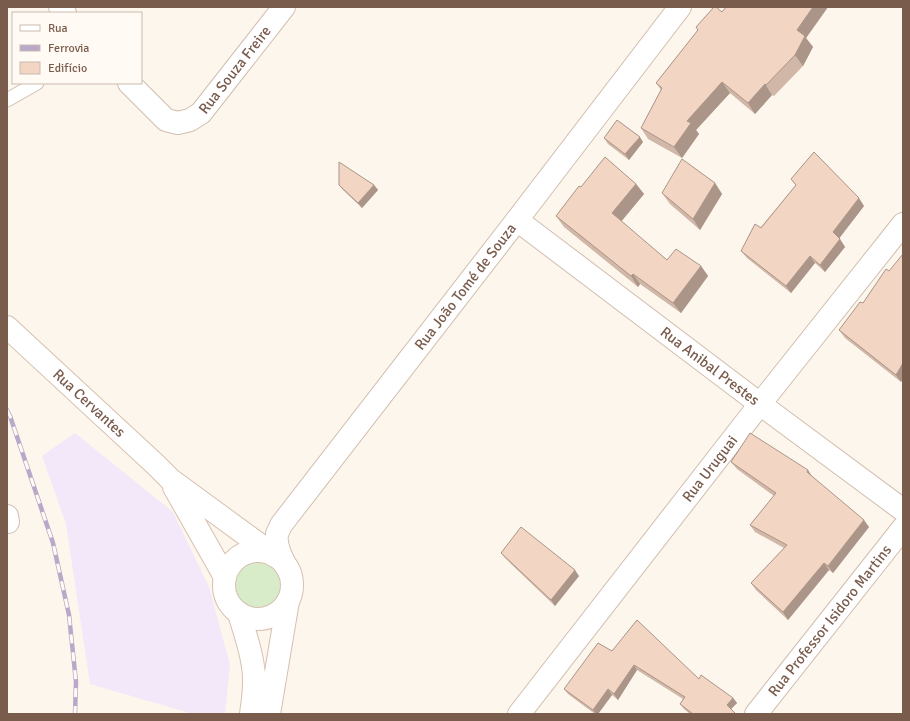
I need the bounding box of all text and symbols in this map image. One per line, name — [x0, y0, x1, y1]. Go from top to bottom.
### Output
legend — [12, 12, 142, 84]
text: Rua — [48, 21, 68, 36]
street label: Rua Souza Freire — [195, 22, 275, 117]
text: Ferrovia — [48, 41, 89, 56]
text: Edifício — [48, 61, 87, 76]
street label: Rua João Tomé de Souza — [411, 220, 520, 354]
street label: Rua Anibal Prestes — [657, 323, 763, 410]
street label: Rua Cervantes — [49, 365, 129, 441]
street label: Rua Uruguai — [678, 432, 741, 505]
street label: Rua Professor Isidoro Martins — [764, 541, 895, 700]

